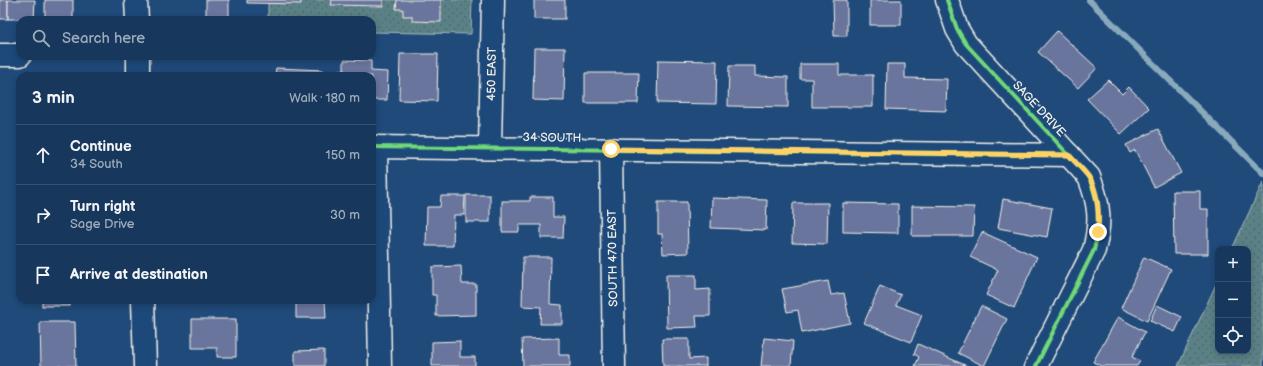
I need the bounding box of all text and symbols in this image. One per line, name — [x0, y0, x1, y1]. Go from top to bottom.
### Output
search box — [16, 16, 376, 60]
icon: search — [30, 27, 52, 49]
text: Search here — [62, 29, 145, 48]
street label: 450 EAST — [484, 46, 500, 101]
street label: SAGE DRIVE — [1009, 78, 1069, 140]
text: 3 min — [32, 88, 75, 108]
text: Walk · 180 m — [289, 90, 360, 106]
street label: 34 SOUTH — [522, 130, 582, 146]
text: Continue — [70, 137, 132, 156]
route start — [602, 140, 620, 158]
icon: ahead — [32, 144, 54, 166]
text: 150 m — [326, 147, 360, 163]
text: 34 South — [70, 156, 123, 172]
text: Turn right — [70, 197, 135, 216]
icon: right — [32, 204, 54, 226]
text: 30 m — [330, 207, 360, 223]
street label: SOUTH 470 EAST — [605, 208, 621, 307]
text: Sage Drive — [70, 216, 135, 232]
route end — [1089, 223, 1107, 241]
map controls — [1215, 246, 1251, 354]
button: + — [1215, 246, 1251, 282]
icon: arrive — [32, 264, 54, 286]
text: Arrive at destination — [70, 265, 208, 284]
button: − — [1215, 282, 1251, 318]
button: locate — [1215, 318, 1251, 354]

